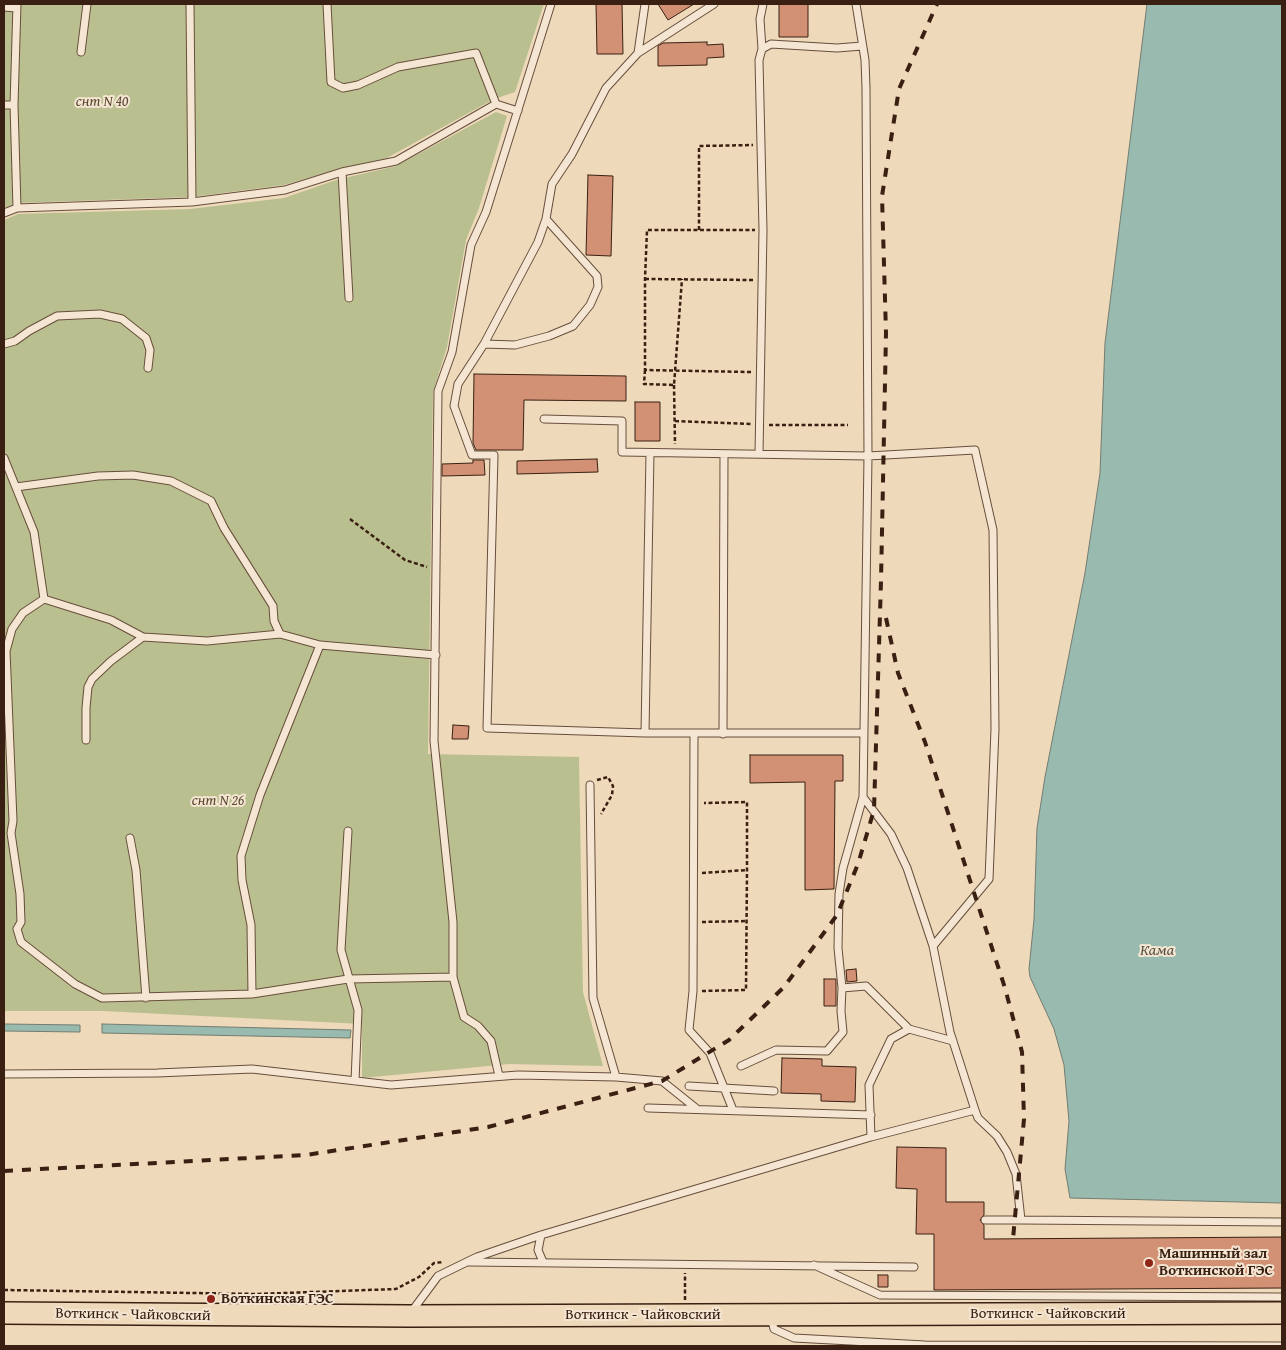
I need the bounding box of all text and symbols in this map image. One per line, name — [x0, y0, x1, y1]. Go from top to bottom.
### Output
park label: снт N 40 — [76, 93, 128, 111]
park label: снт N 26 — [192, 792, 244, 810]
water label: Кама — [1140, 941, 1174, 961]
place label: Машинный зал Воткинской ГЭС — [1159, 1245, 1273, 1280]
marker: Машинный зал Воткинской ГЭС — [1143, 1257, 1155, 1269]
place label: Воткинская ГЭС — [221, 1290, 333, 1308]
marker: Воткинская ГЭС — [205, 1293, 217, 1305]
street label: Воткинск - Чайковский — [55, 1305, 211, 1325]
street label: Воткинск - Чайковский — [970, 1305, 1126, 1323]
street label: Воткинск - Чайковский — [565, 1306, 721, 1324]

